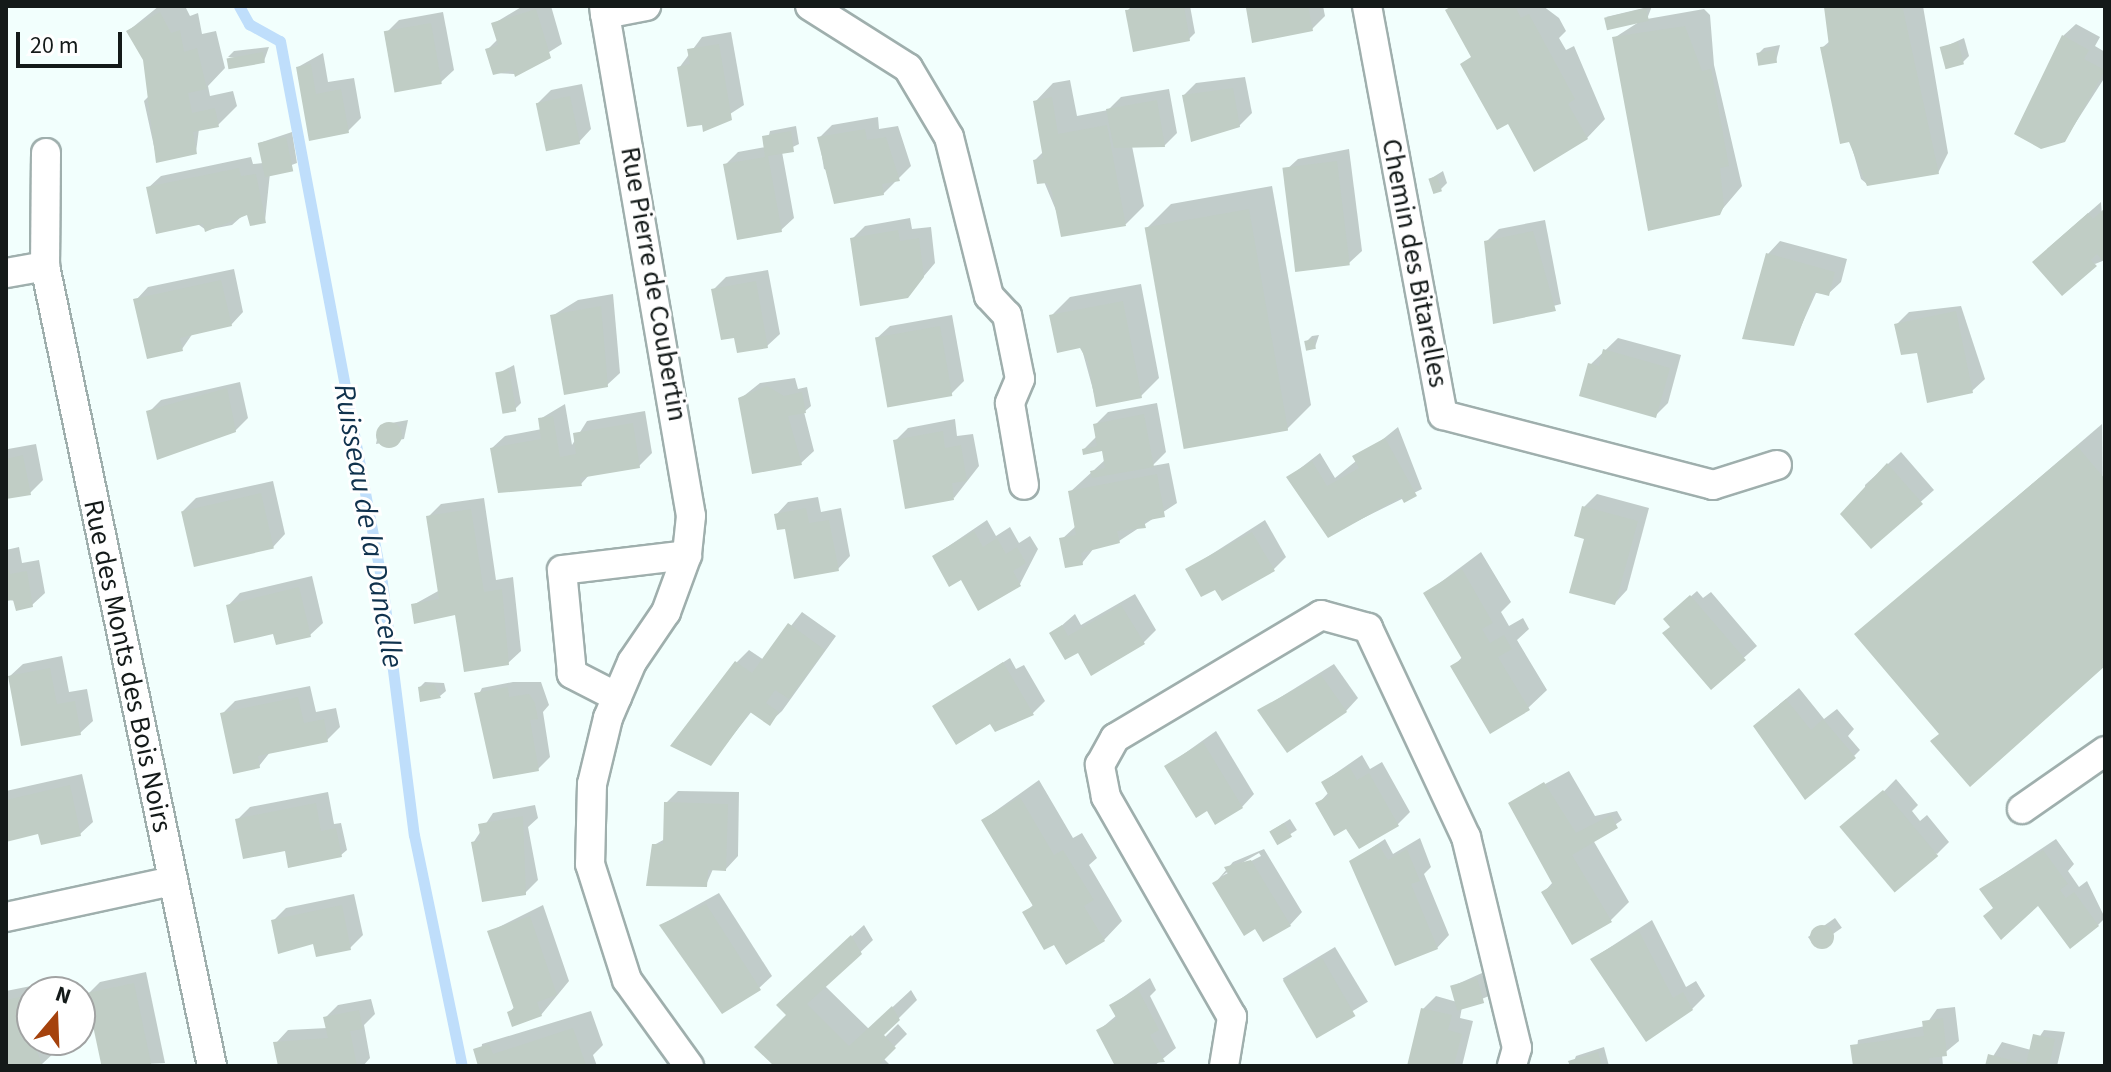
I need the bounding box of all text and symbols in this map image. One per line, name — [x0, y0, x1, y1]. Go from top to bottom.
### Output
scale bar — [20, 16, 126, 66]
text: 20 m — [30, 28, 79, 63]
street label: Chemin des Bitarelles — [1374, 136, 1456, 390]
street label: Rue Pierre de Coubertin — [613, 144, 695, 424]
water label: Ruisseau de la Dancelle — [325, 381, 411, 671]
street label: Rue des Monts des Bois Noirs — [76, 497, 180, 835]
north arrow — [16, 976, 96, 1056]
text: N — [51, 978, 75, 1013]

